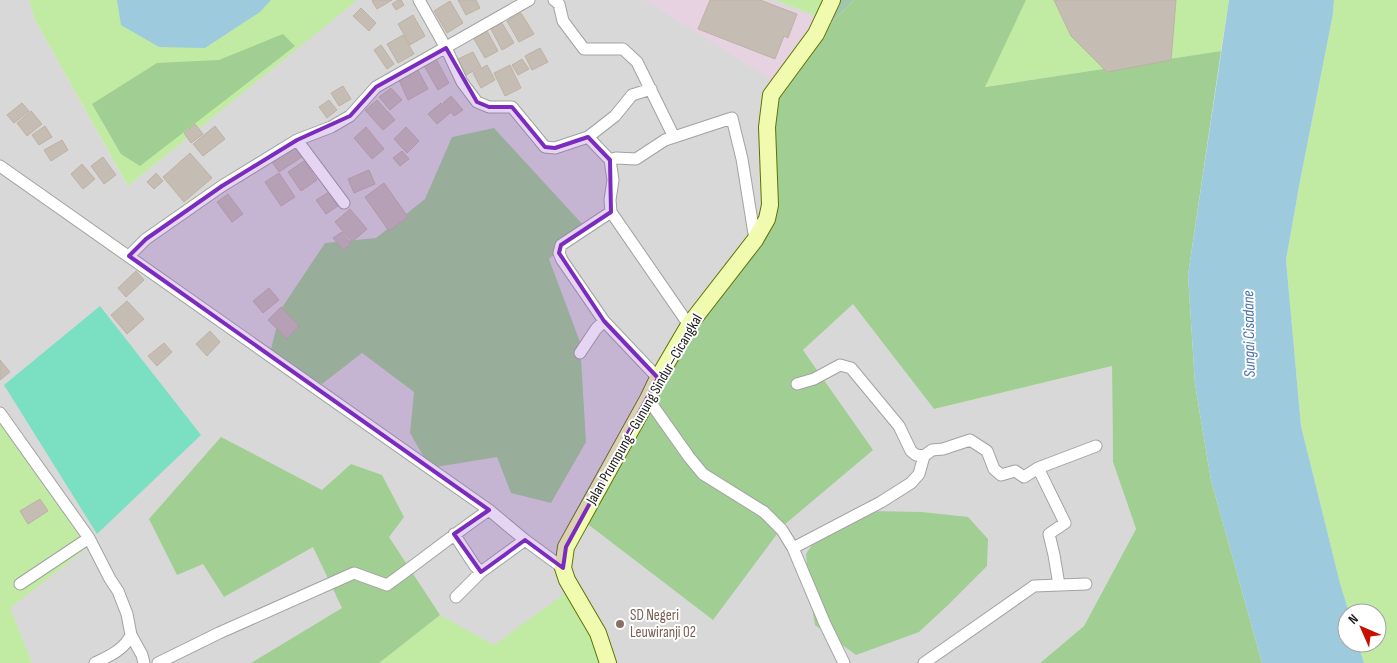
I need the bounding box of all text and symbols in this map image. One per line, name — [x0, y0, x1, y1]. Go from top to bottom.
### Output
water label: Sungai Cisadane — [1239, 290, 1260, 378]
street label: Jalan Prumpung–Gunung Sindur–Cicangkal — [582, 311, 707, 509]
north arrow — [1337, 603, 1387, 653]
place label: SD Negeri Leuwiranji 02 — [630, 606, 696, 642]
text: N — [1345, 611, 1362, 628]
marker: SD Negeri Leuwiranji 02 — [614, 618, 626, 630]

